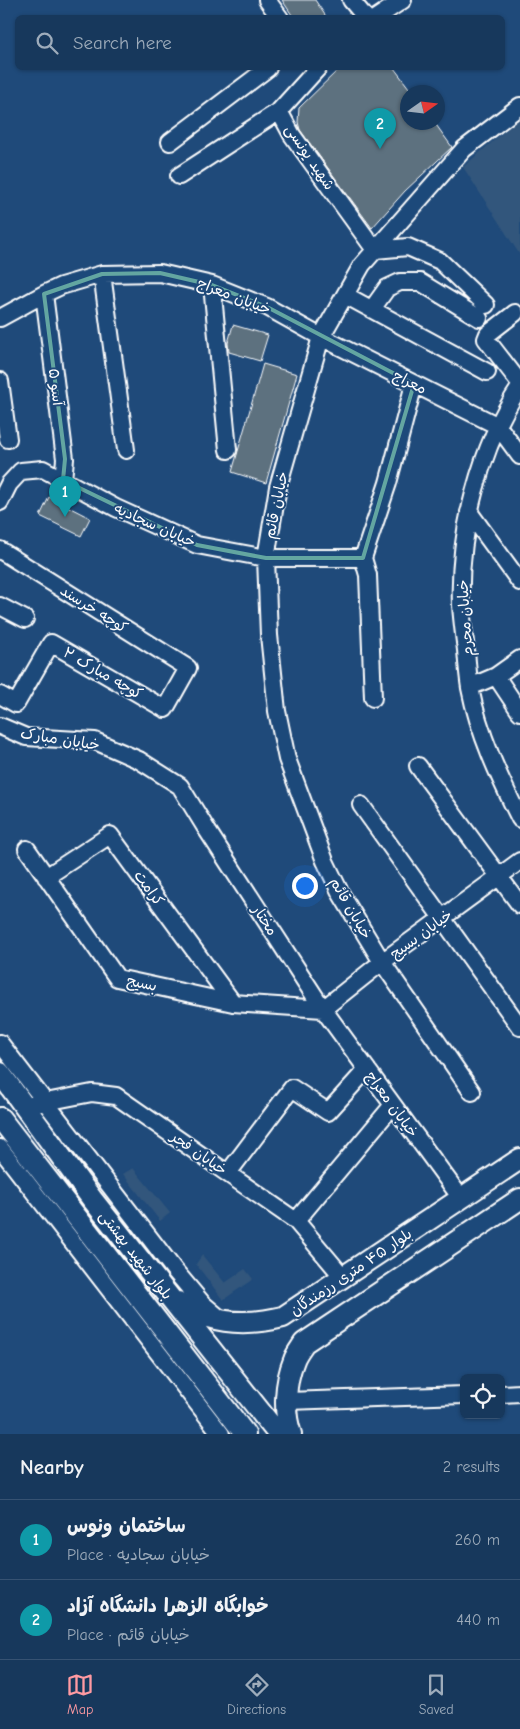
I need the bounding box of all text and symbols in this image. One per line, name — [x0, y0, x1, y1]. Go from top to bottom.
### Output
search box — [15, 15, 505, 70]
icon: search — [33, 29, 61, 57]
text: Search here — [73, 32, 172, 54]
north arrow — [400, 85, 445, 130]
pin: 2 — [364, 108, 396, 149]
street label: شهید یونسی — [281, 121, 339, 194]
street label: خیابان معراج — [194, 274, 273, 319]
street label: معراج — [390, 366, 430, 399]
street label: آسو ۵ — [45, 367, 67, 408]
street label: خیابان قائم — [260, 470, 295, 541]
pin: 1 — [49, 476, 81, 517]
street label: خیابان سجادیه — [111, 499, 199, 551]
street label: خیابان محرم — [453, 579, 480, 657]
street label: کوچه خرسند — [56, 581, 131, 638]
street label: کوچه مبارک ۲ — [60, 643, 146, 704]
street label: خیابان مبارک — [19, 724, 101, 754]
street label: کرامت — [130, 867, 168, 909]
your location — [292, 873, 318, 899]
street label: خیابان قائم — [324, 874, 376, 944]
street label: مختار — [248, 900, 282, 939]
street label: خیابان بسیج — [386, 905, 456, 963]
street label: بسیج — [125, 971, 159, 996]
street label: خیابان معراج — [361, 1067, 422, 1141]
street label: خیابان فجر — [166, 1126, 231, 1179]
street label: بلوار شهید بهشتی — [95, 1207, 176, 1304]
street label: بلوار ۴۵ متری رزمندگان — [287, 1225, 415, 1319]
map controls — [460, 1374, 505, 1419]
button: locate — [460, 1374, 505, 1419]
text: Nearby — [20, 1455, 84, 1479]
text: 2 results — [443, 1458, 500, 1476]
text: ساختمان ونوس — [67, 1515, 186, 1537]
text: 1 — [33, 1531, 39, 1549]
text: 260 m — [455, 1531, 500, 1549]
text: Place · خیابان سجادیه — [67, 1546, 210, 1564]
text: خوابگاه الزهرا دانشگاه آزاد — [67, 1595, 269, 1617]
text: 2 — [32, 1611, 40, 1629]
text: 440 m — [456, 1611, 500, 1629]
text: Place · خیابان قائم — [67, 1626, 190, 1644]
tab: Map — [66, 1671, 94, 1718]
tab: Directions — [227, 1671, 286, 1718]
tab: Saved — [419, 1671, 454, 1718]

